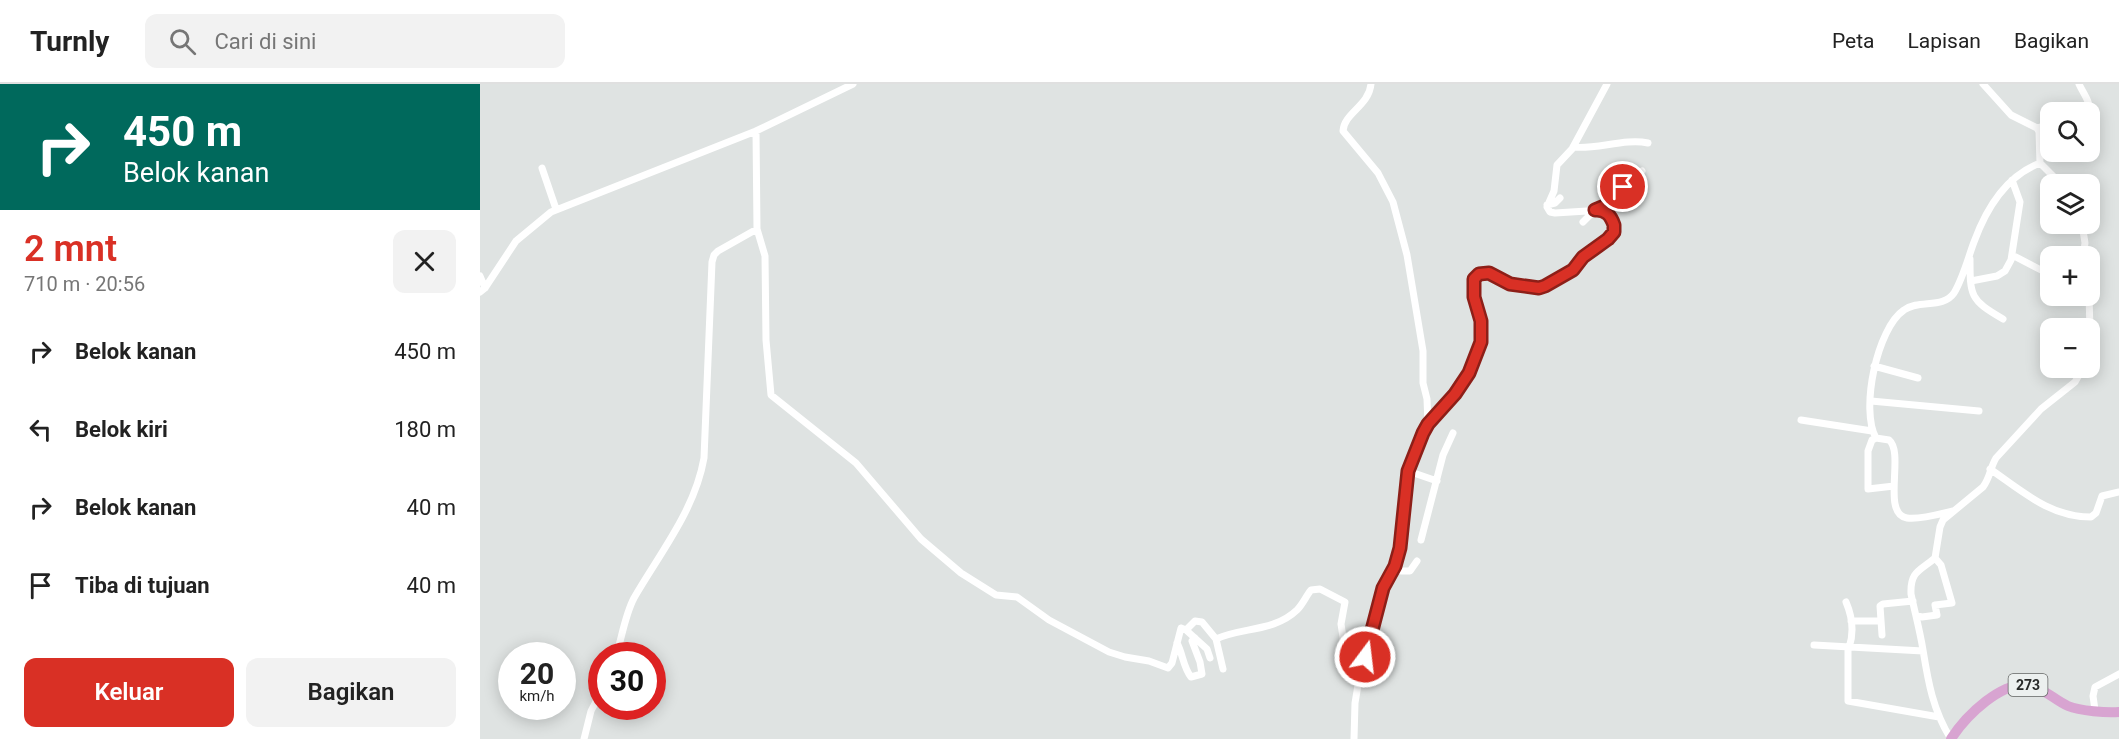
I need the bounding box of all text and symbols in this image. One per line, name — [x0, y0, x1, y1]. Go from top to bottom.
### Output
search box — [145, 14, 565, 68]
text: Turnly — [30, 25, 109, 58]
icon: search — [166, 25, 199, 58]
text: Cari di sini — [214, 29, 316, 54]
text: Peta — [1832, 29, 1874, 53]
text: Lapisan — [1907, 29, 1981, 53]
text: Bagikan — [2014, 29, 2089, 53]
map controls — [2040, 102, 2100, 378]
button: search — [2040, 102, 2100, 162]
text: 450 m — [123, 107, 242, 156]
icon: right — [24, 108, 102, 186]
text: Belok kanan — [123, 157, 269, 189]
pin — [1597, 161, 1648, 212]
icon: arrive — [1606, 170, 1639, 203]
button: layers — [2040, 174, 2100, 234]
text: 2 mnt — [24, 228, 117, 270]
button: close — [393, 230, 456, 293]
button: + — [2040, 246, 2100, 306]
text: 710 m · 20:56 — [24, 272, 145, 296]
button: − — [2040, 318, 2100, 378]
icon: right — [24, 335, 57, 368]
text: Belok kanan — [75, 339, 196, 364]
text: 450 m — [394, 339, 456, 364]
icon: left — [24, 413, 57, 446]
text: Belok kiri — [75, 417, 168, 442]
text: 180 m — [394, 417, 456, 442]
icon: right — [24, 491, 57, 524]
text: Belok kanan — [75, 495, 196, 520]
text: 40 m — [407, 495, 456, 520]
icon: arrive — [24, 569, 57, 602]
text: Tiba di tujuan — [75, 573, 210, 598]
text: 40 m — [407, 573, 456, 598]
position arrow — [1333, 625, 1397, 689]
speed limit sign: 30 — [588, 642, 666, 720]
text: 20 — [520, 656, 554, 691]
button: Keluar — [24, 658, 234, 727]
button: Bagikan — [246, 658, 456, 727]
road number: 273 — [2008, 674, 2048, 696]
text: km/h — [519, 687, 555, 705]

